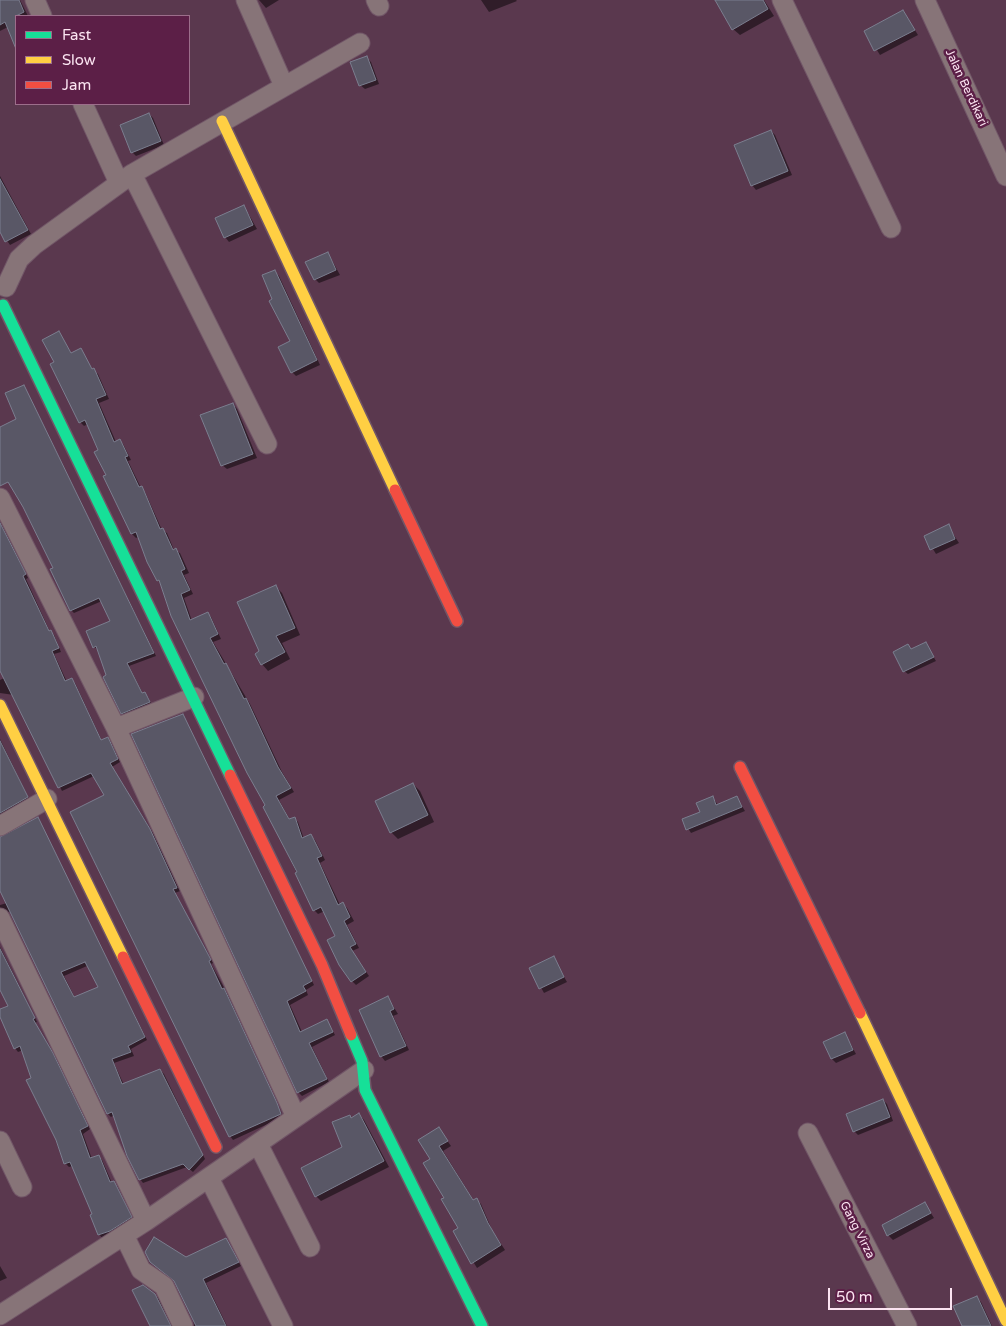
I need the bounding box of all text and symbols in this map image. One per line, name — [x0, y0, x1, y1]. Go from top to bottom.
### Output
legend — [15, 15, 190, 105]
text: Fast — [62, 26, 91, 44]
street label: Jalan Berdikari — [942, 47, 990, 129]
text: Slow — [62, 51, 96, 69]
text: Jam — [62, 76, 91, 94]
street label: Gang Virza — [836, 1199, 878, 1261]
scale bar — [831, 1278, 955, 1310]
text: 50 m — [836, 1288, 873, 1306]

